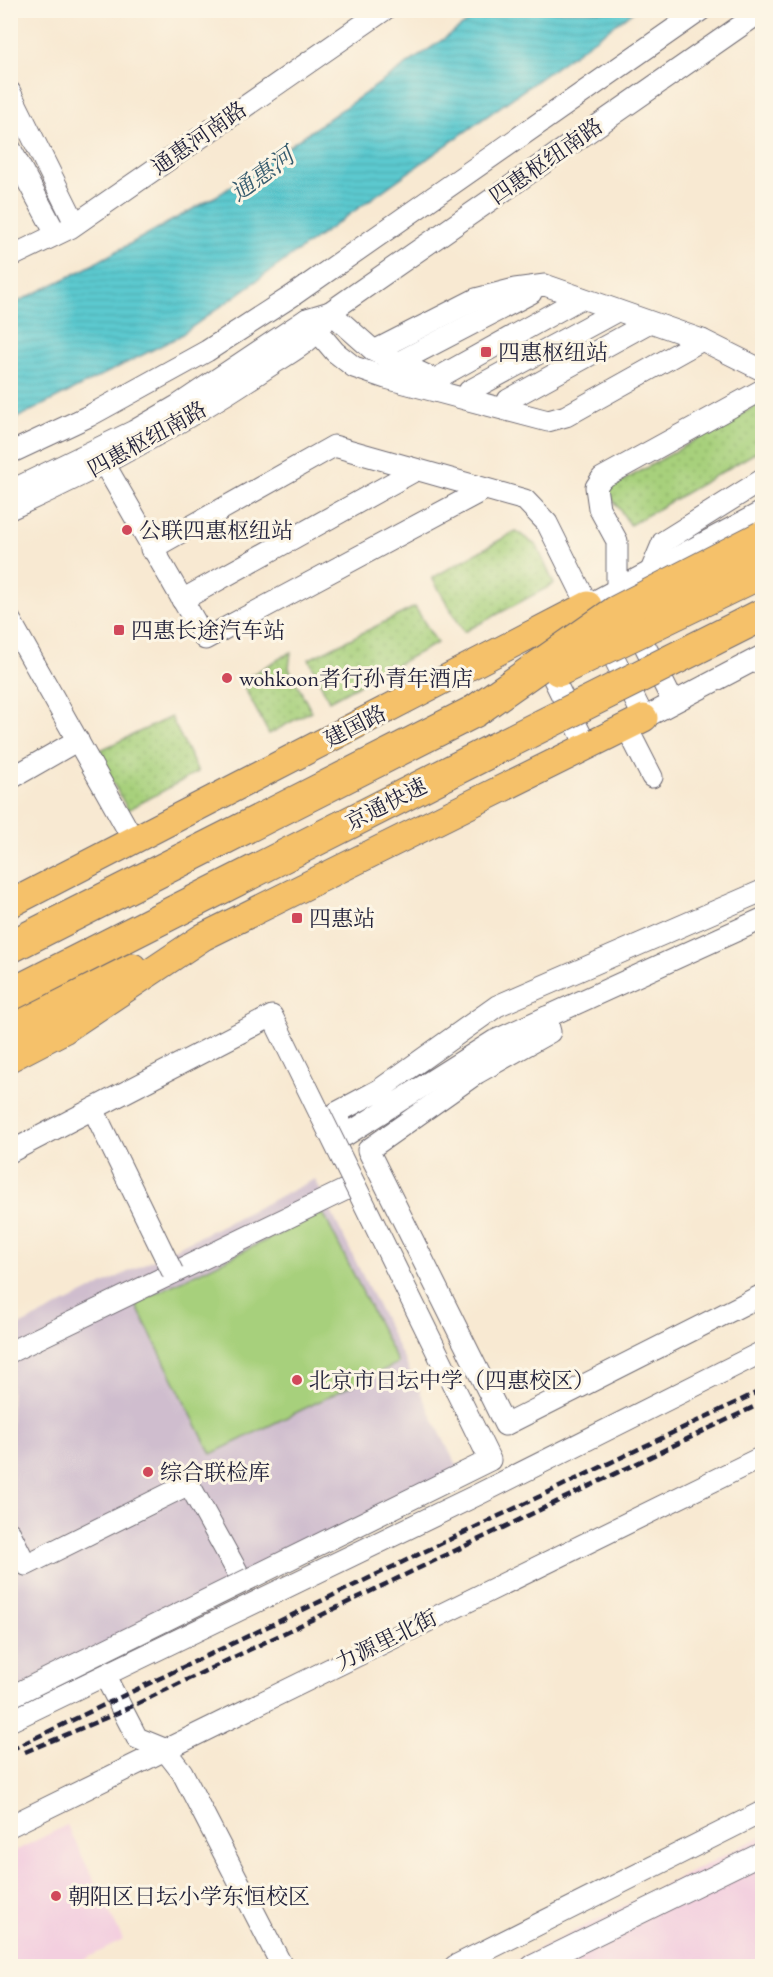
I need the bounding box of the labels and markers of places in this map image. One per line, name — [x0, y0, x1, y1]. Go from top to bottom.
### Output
place label: 四惠枢纽站 — [498, 338, 608, 367]
marker: 四惠枢纽站 — [479, 345, 493, 359]
place label: 公联四惠枢纽站 — [139, 516, 293, 545]
marker: 公联四惠枢纽站 — [120, 523, 134, 537]
place label: 四惠长途汽车站 — [131, 616, 285, 645]
marker: 四惠长途汽车站 — [112, 623, 126, 637]
place label: wohkoon者行孙青年酒店 — [239, 664, 473, 693]
marker: wohkoon者行孙青年酒店 — [220, 671, 234, 685]
place label: 四惠站 — [309, 904, 375, 933]
marker: 四惠站 — [290, 911, 304, 925]
place label: 北京市日坛中学（四惠校区） — [309, 1366, 595, 1395]
marker: 北京市日坛中学（四惠校区） — [290, 1373, 304, 1387]
place label: 综合联检库 — [160, 1458, 270, 1487]
marker: 综合联检库 — [141, 1465, 155, 1479]
place label: 朝阳区日坛小学东恒校区 — [68, 1882, 310, 1911]
marker: 朝阳区日坛小学东恒校区 — [49, 1889, 63, 1903]

